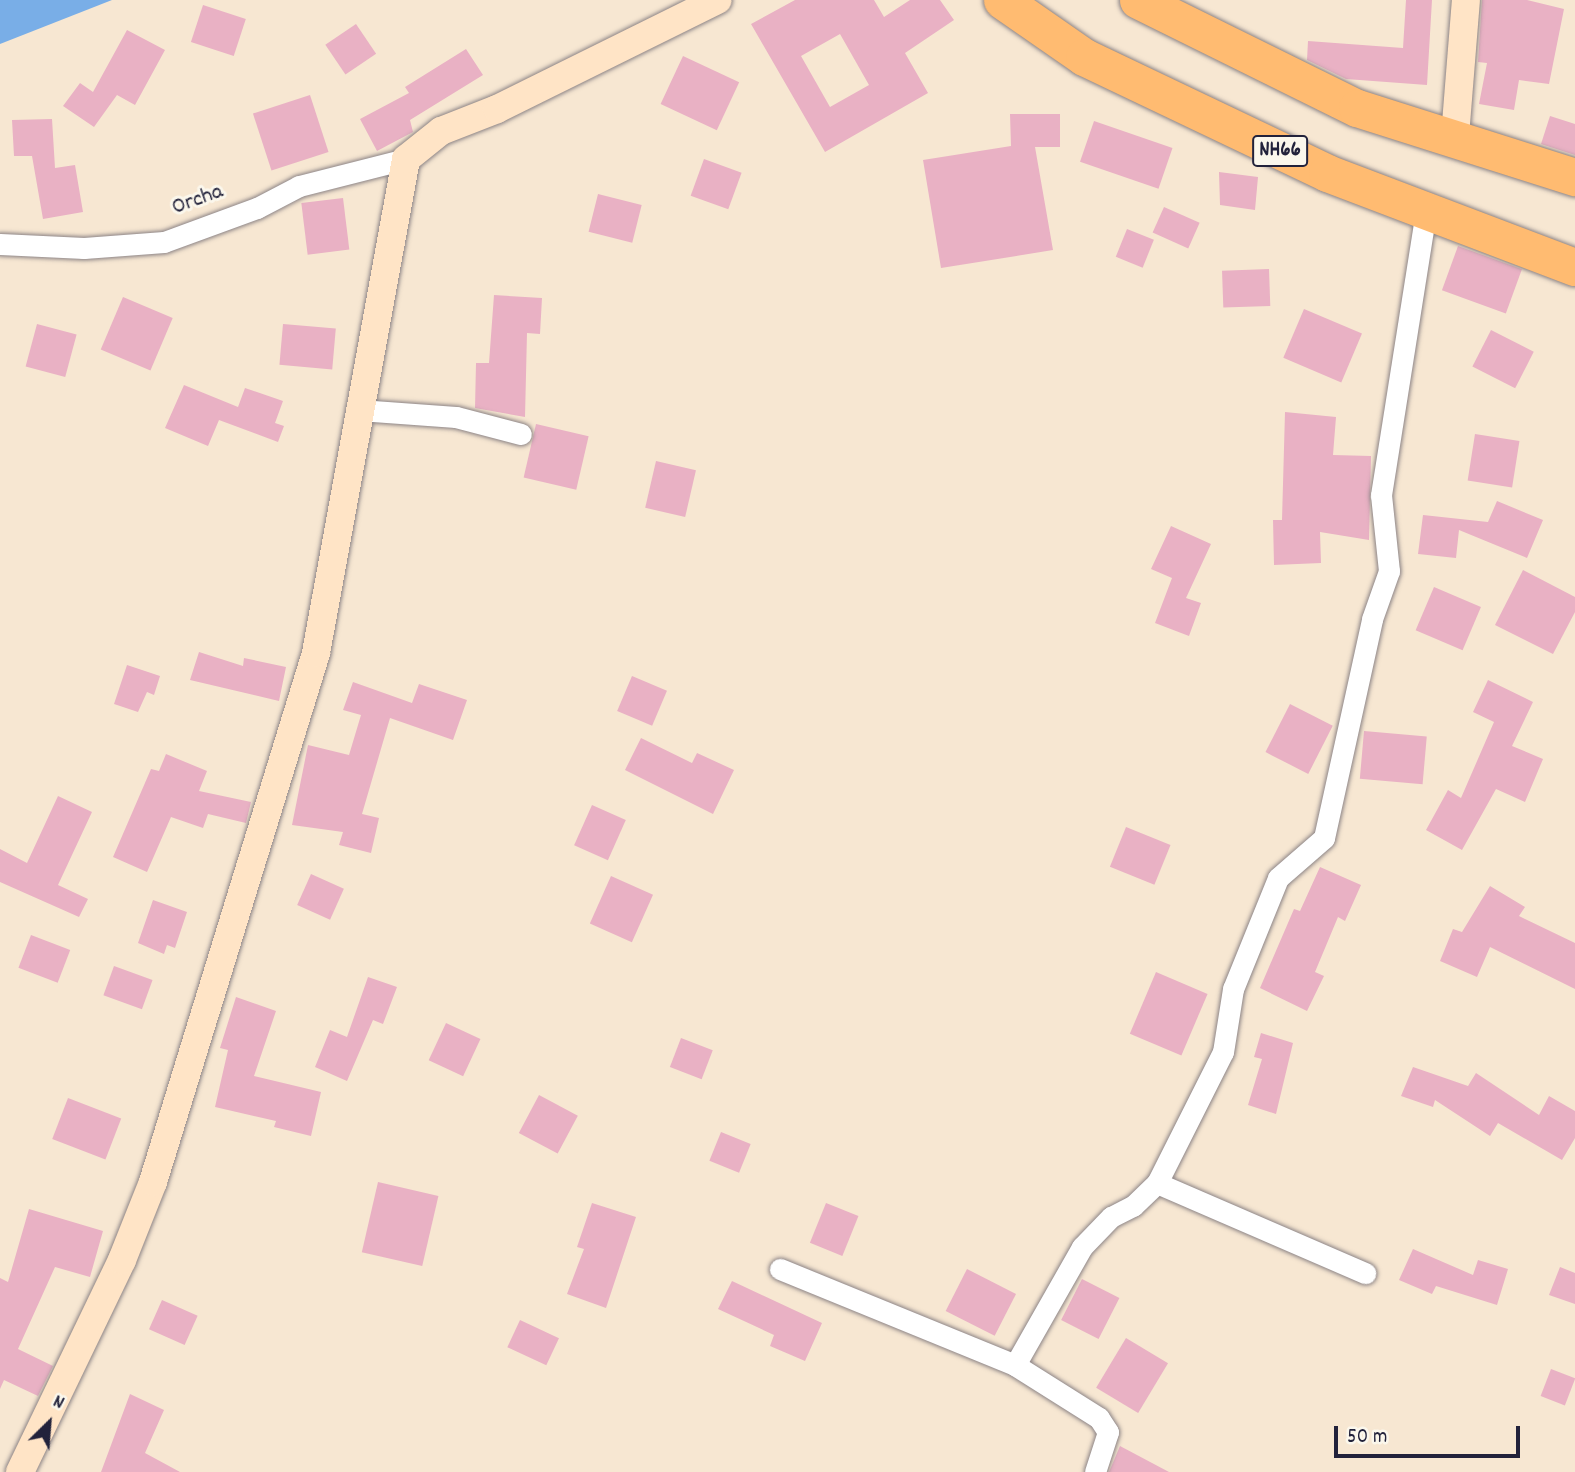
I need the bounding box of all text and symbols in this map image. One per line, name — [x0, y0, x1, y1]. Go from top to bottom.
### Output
road number: NH66 — [1252, 134, 1308, 168]
street label: Orcha — [169, 179, 227, 223]
north arrow — [14, 1388, 84, 1458]
text: N — [48, 1389, 68, 1418]
scale bar — [1337, 1412, 1522, 1456]
text: 50 m — [1347, 1423, 1387, 1453]

